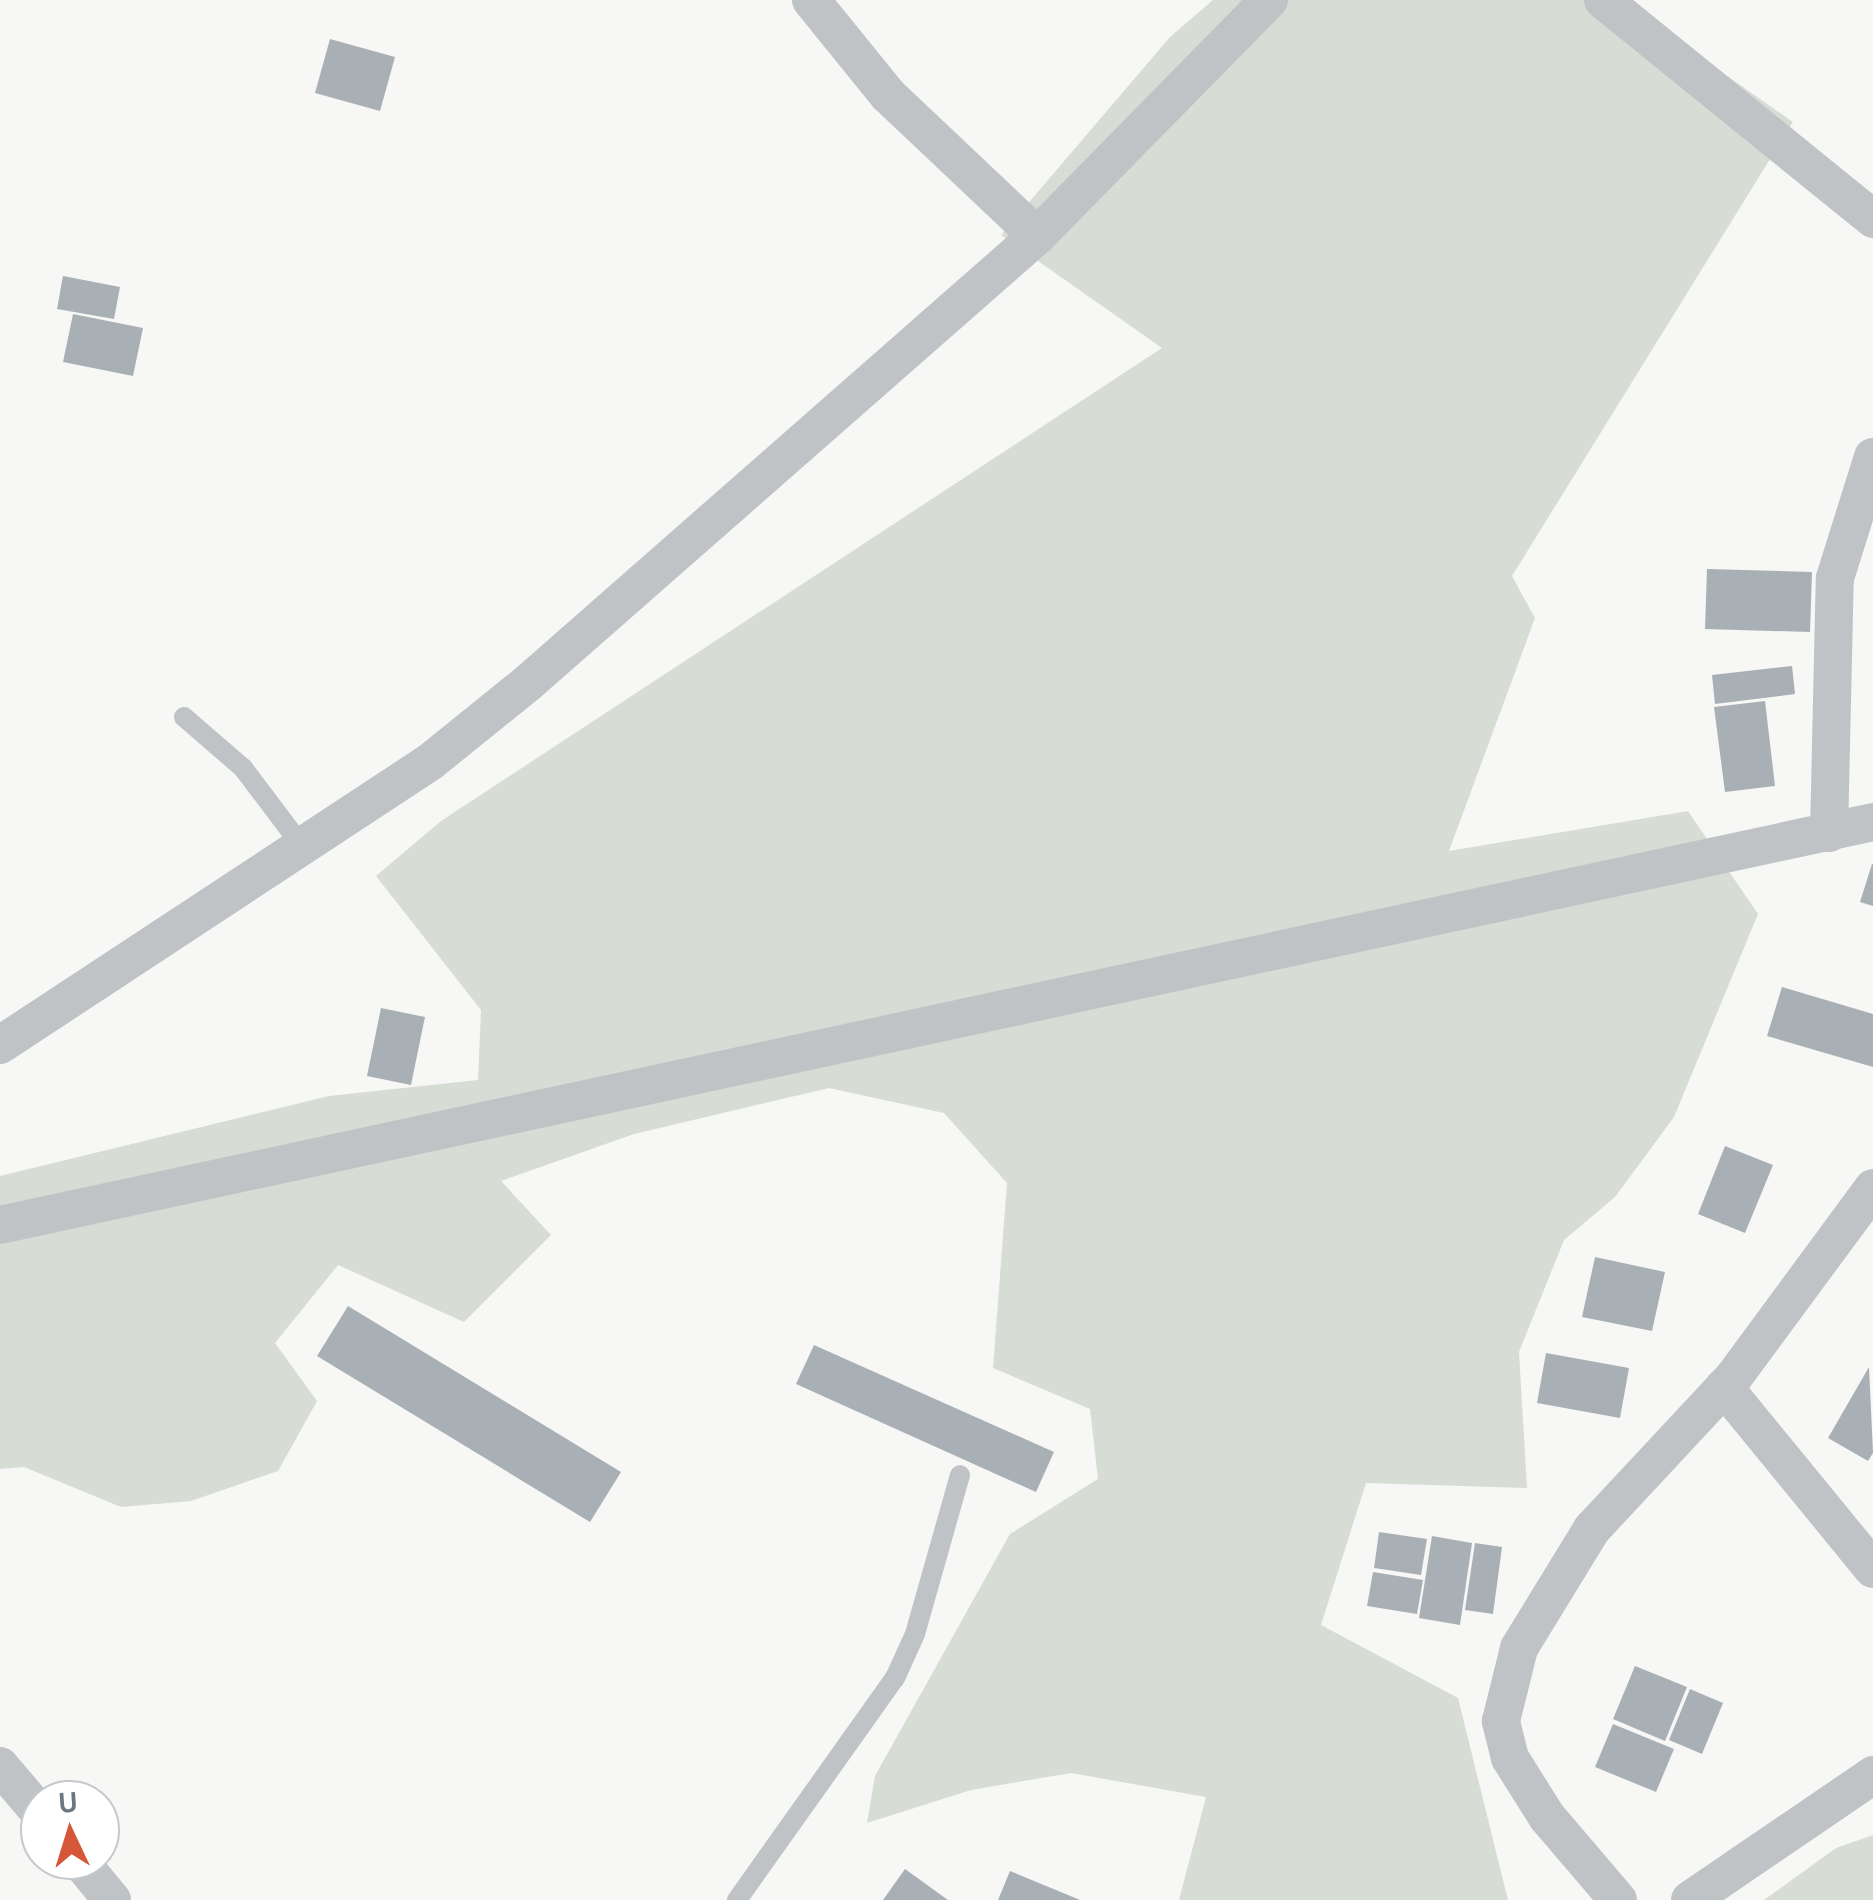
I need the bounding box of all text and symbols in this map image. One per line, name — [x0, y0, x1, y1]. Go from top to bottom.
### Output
north arrow — [20, 1780, 120, 1880]
text: U — [57, 1783, 79, 1821]

